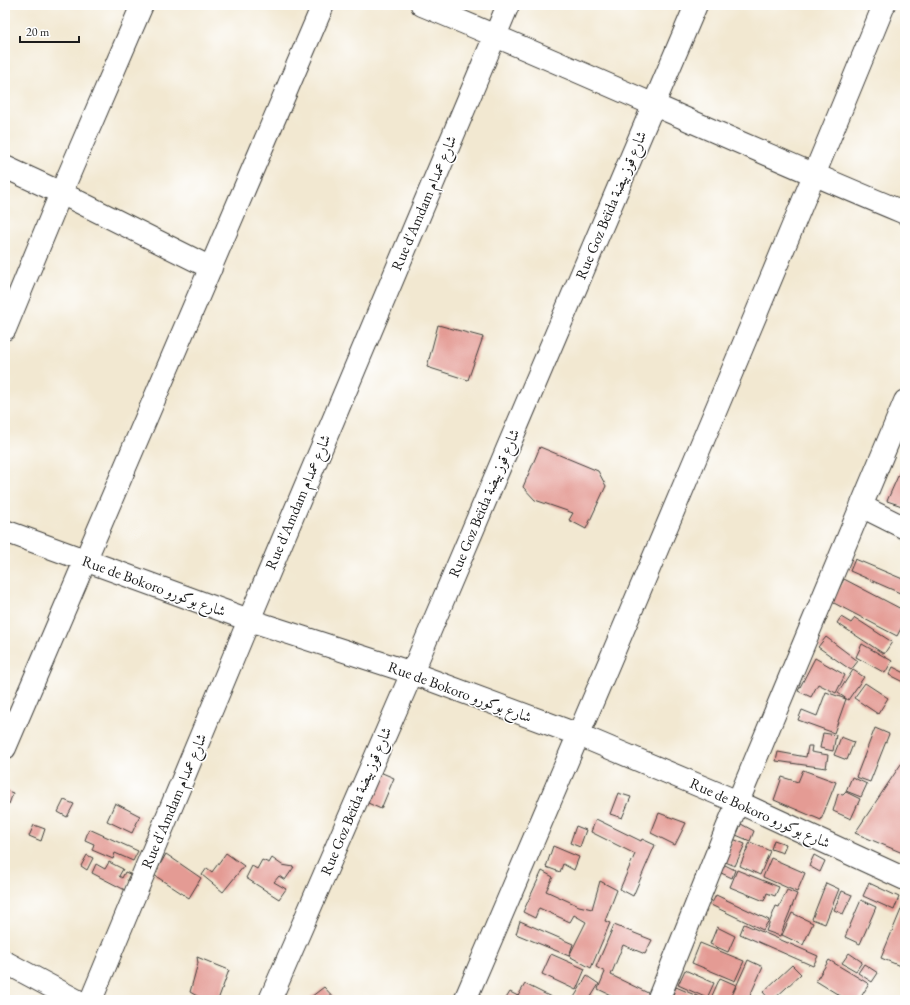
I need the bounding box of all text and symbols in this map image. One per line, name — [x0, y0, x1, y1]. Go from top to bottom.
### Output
scale bar — [20, 18, 79, 44]
text: 20 m — [26, 24, 50, 40]
street label: Rue Goz Beïda شارع قوز بيضة — [571, 128, 654, 284]
street label: Rue d'Amdam شارع عمدام — [386, 132, 464, 275]
street label: Rue Goz Beïda شارع قوز بيضة — [444, 426, 527, 582]
street label: Rue d'Amdam شارع عمدام — [260, 431, 338, 574]
street label: Rue de Bokoro شارع بوكورو — [78, 551, 229, 624]
street label: Rue de Bokoro شارع بوكورو — [384, 657, 535, 730]
street label: Rue Goz Beïda شارع قوز بيضة — [316, 724, 399, 880]
street label: Rue d'Amdam شارع عمدام — [136, 730, 214, 873]
street label: Rue de Bokoro شارع بوكورو — [685, 773, 833, 856]

